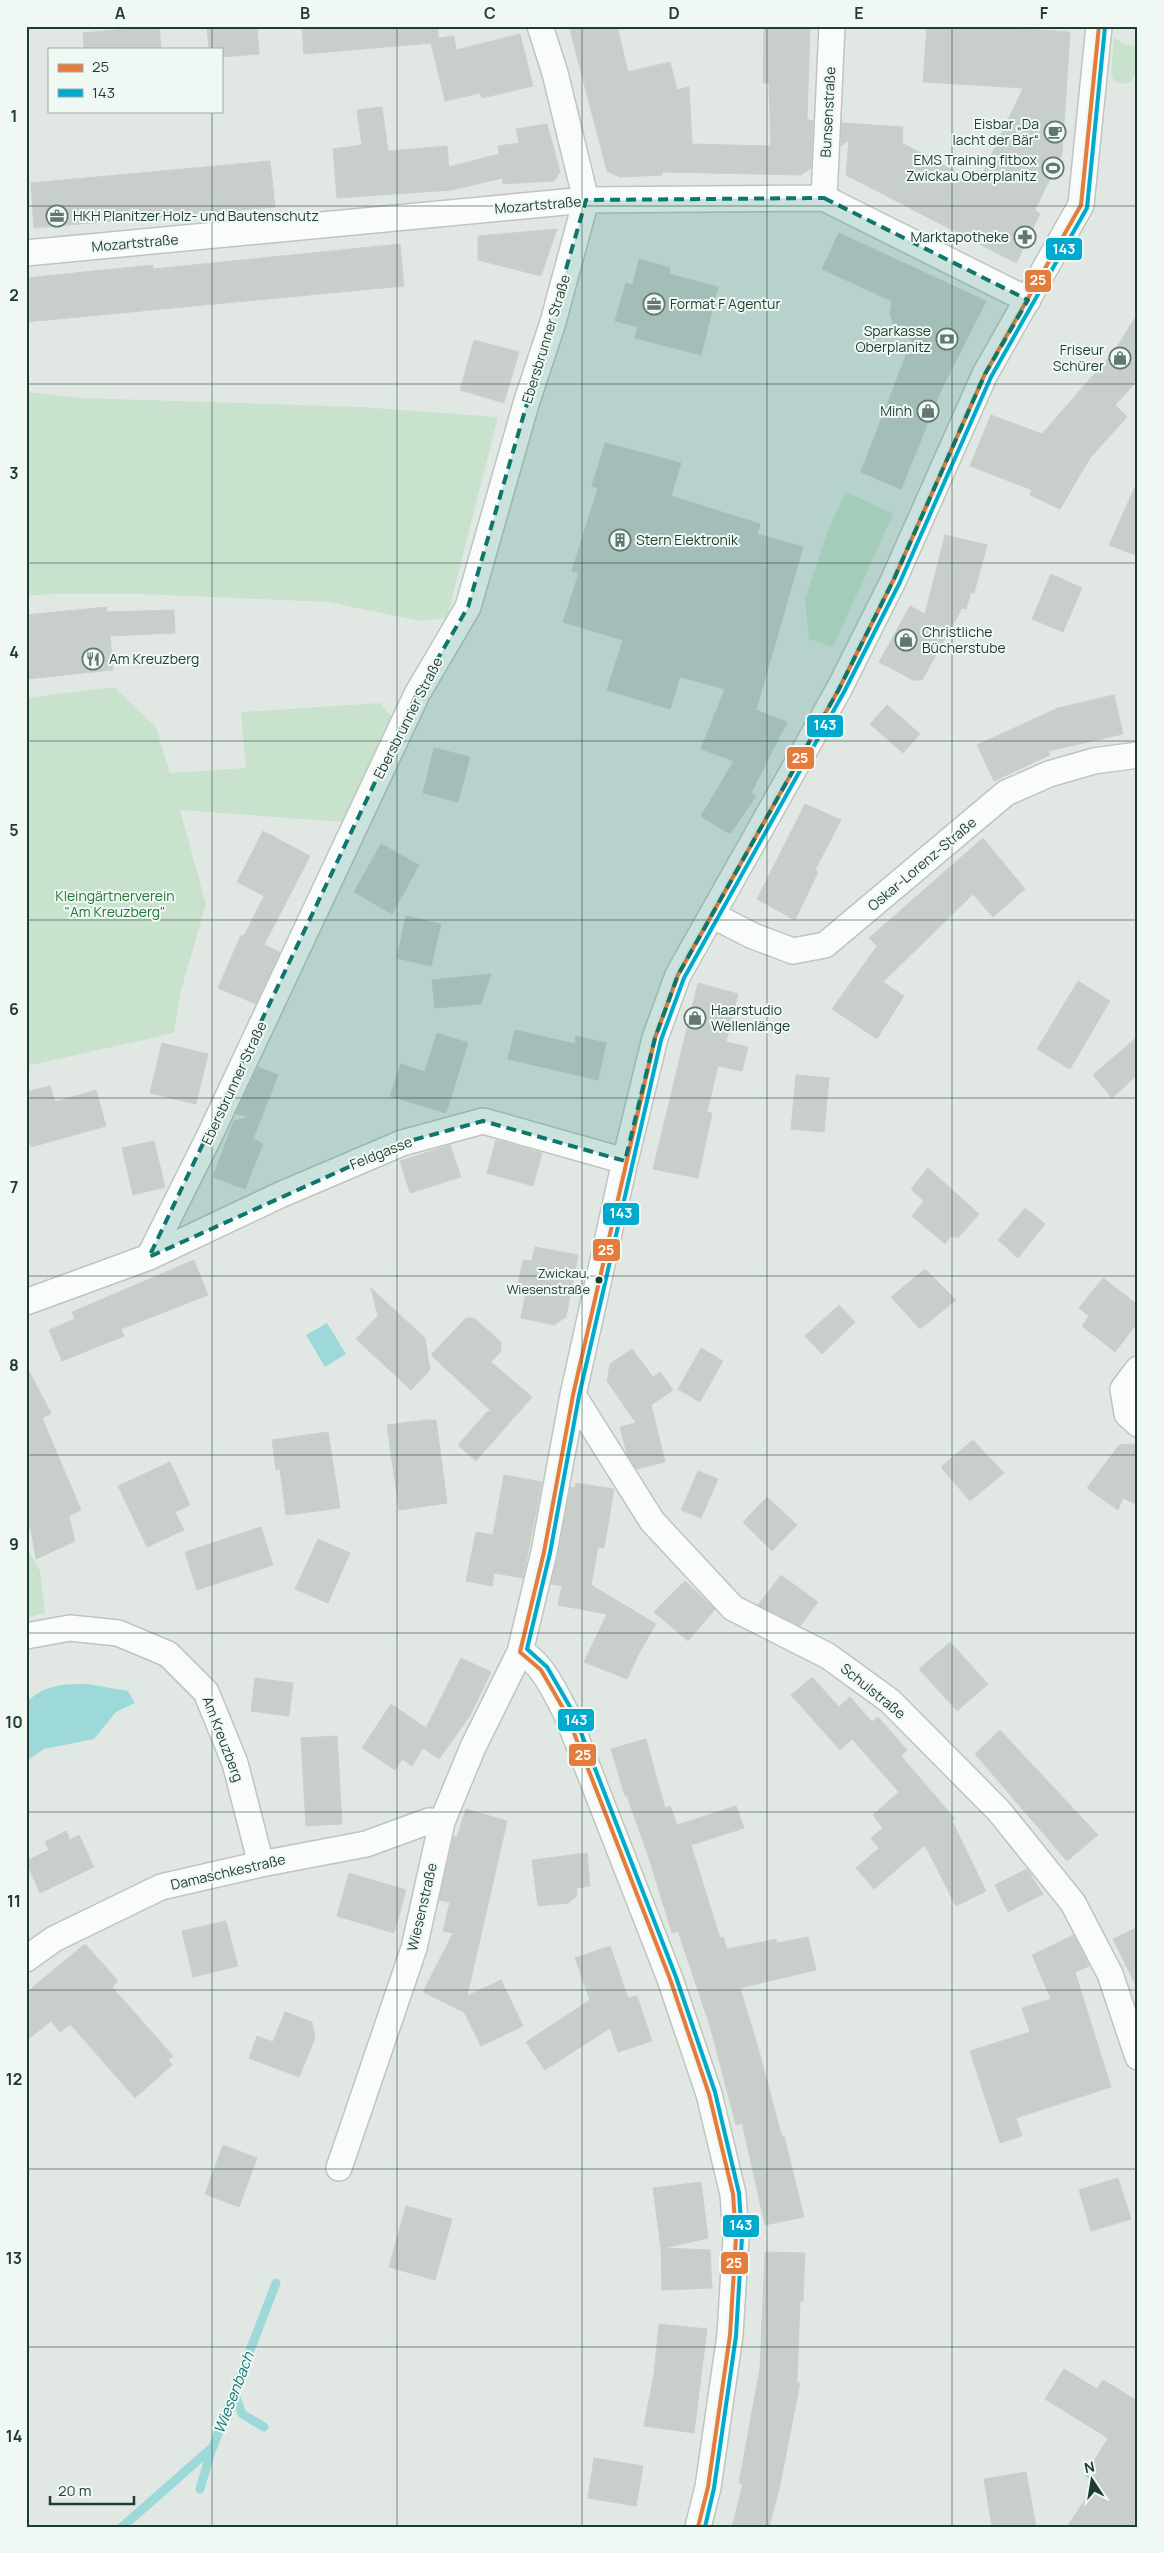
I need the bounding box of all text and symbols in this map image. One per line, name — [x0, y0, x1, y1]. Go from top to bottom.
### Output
text: A — [115, 2, 126, 24]
text: B — [300, 2, 310, 24]
text: C — [484, 2, 496, 24]
text: D — [668, 2, 680, 24]
text: E — [854, 2, 864, 24]
text: F — [1040, 2, 1049, 24]
legend — [48, 48, 222, 112]
text: 25 — [92, 56, 109, 77]
street label: Bunsenstraße — [816, 66, 839, 158]
text: 143 — [92, 82, 115, 103]
text: 1 — [10, 105, 18, 127]
place label: Eisbar „Da lacht der Bär“ — [953, 114, 1039, 149]
cafe icon: Eisbar „Da lacht der Bär“ — [1043, 120, 1067, 144]
place label: EMS Training fitbox Zwickau Oberplanitz — [906, 150, 1038, 185]
sports icon: EMS Training fitbox Zwickau Oberplanitz — [1041, 156, 1065, 180]
street label: Mozartstraße — [494, 191, 582, 218]
office icon: HKH Planitzer Holz- und Bautenschutz — [45, 204, 69, 228]
place label: HKH Planitzer Holz- und Bautenschutz — [73, 206, 319, 225]
pharmacy icon: Marktapotheke — [1013, 225, 1037, 249]
place label: Marktapotheke — [910, 227, 1009, 246]
street label: Mozartstraße — [91, 229, 179, 256]
line badge: 143 — [1045, 237, 1083, 261]
text: 143 — [1053, 239, 1075, 258]
line badge: 25 — [1024, 269, 1052, 293]
text: 25 — [1030, 270, 1046, 289]
street label: Ebersbrunner Straße — [517, 272, 574, 406]
text: 2 — [9, 284, 19, 306]
office icon: Format F Agentur — [642, 292, 666, 316]
place label: Format F Agentur — [670, 294, 781, 313]
place label: Sparkasse Oberplanitz — [855, 321, 931, 356]
bank icon: Sparkasse Oberplanitz — [935, 327, 959, 351]
place label: Friseur Schürer — [1053, 340, 1104, 375]
shop icon: Friseur Schürer — [1108, 346, 1132, 370]
shop icon: Minh — [916, 399, 940, 423]
place label: Minh — [880, 401, 912, 420]
text: 3 — [9, 462, 19, 484]
building icon: Stern Elektronik — [608, 528, 632, 552]
place label: Stern Elektronik — [636, 530, 739, 549]
place label: Christliche Bücherstube — [922, 622, 1006, 657]
shop icon: Christliche Bücherstube — [894, 628, 918, 652]
text: 4 — [9, 641, 19, 663]
restaurant icon: Am Kreuzberg — [81, 647, 105, 671]
place label: Am Kreuzberg — [109, 649, 199, 668]
street label: Ebersbrunner Straße — [369, 654, 446, 782]
line badge: 143 — [806, 714, 844, 738]
text: 143 — [814, 715, 836, 734]
line badge: 25 — [786, 746, 815, 770]
text: 25 — [792, 748, 808, 767]
street label: Oskar-Lorenz-Straße — [863, 813, 980, 915]
text: 5 — [9, 819, 19, 841]
park label: Kleingärtnerverein "Am Kreuzberg" — [55, 886, 175, 921]
text: 6 — [9, 998, 19, 1020]
place label: Haarstudio Wellenlänge — [711, 1000, 790, 1035]
shop icon: Haarstudio Wellenlänge — [683, 1006, 707, 1030]
street label: Ebersbrunner Straße — [197, 1018, 271, 1148]
street label: Feldgasse — [347, 1131, 415, 1174]
text: 7 — [10, 1176, 18, 1198]
line badge: 143 — [602, 1202, 640, 1226]
text: 143 — [610, 1203, 632, 1222]
line badge: 25 — [592, 1238, 621, 1262]
text: 25 — [598, 1240, 614, 1259]
place label: Zwickau, Wiesenstraße — [506, 1264, 590, 1298]
marker: Zwickau, Wiesenstraße — [594, 1275, 604, 1285]
text: 8 — [9, 1354, 19, 1376]
text: 9 — [9, 1533, 19, 1555]
street label: Schulstraße — [837, 1659, 910, 1723]
street label: Am Kreuzberg — [198, 1693, 248, 1784]
line badge: 143 — [557, 1708, 595, 1732]
text: 143 — [565, 1710, 587, 1729]
text: 10 — [5, 1711, 23, 1733]
line badge: 25 — [568, 1743, 597, 1767]
text: 25 — [575, 1745, 591, 1764]
street label: Damaschkestraße — [169, 1849, 287, 1894]
street label: Wiesenstraße — [402, 1861, 441, 1953]
text: 11 — [7, 1890, 21, 1912]
text: 12 — [6, 2068, 22, 2090]
line badge: 143 — [722, 2214, 760, 2238]
text: 143 — [730, 2215, 752, 2234]
text: 13 — [6, 2247, 22, 2269]
line badge: 25 — [720, 2251, 749, 2275]
text: 25 — [726, 2253, 742, 2272]
water label: Wiesenbach — [208, 2348, 259, 2437]
text: 14 — [6, 2425, 22, 2447]
north arrow — [1066, 2456, 1116, 2506]
text: N — [1082, 2456, 1096, 2477]
scale bar — [50, 2473, 134, 2505]
text: 20 m — [58, 2480, 91, 2501]

